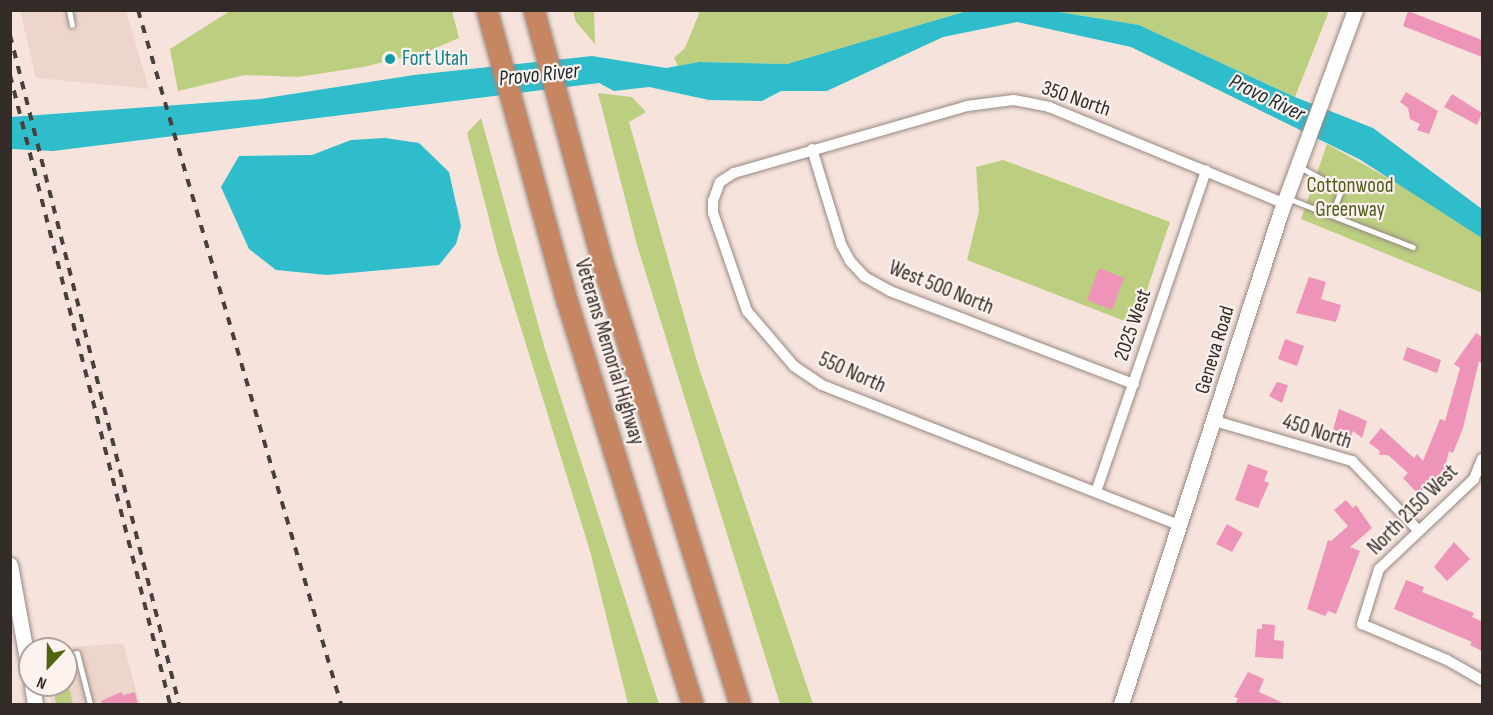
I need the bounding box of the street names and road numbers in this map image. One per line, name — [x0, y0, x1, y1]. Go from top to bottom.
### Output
street label: 350 North — [1038, 76, 1114, 122]
street label: Veterans Memorial Highway — [569, 256, 649, 448]
street label: West 500 North — [885, 256, 997, 320]
street label: 2025 West — [1109, 286, 1157, 364]
street label: Geneva Road — [1190, 303, 1240, 397]
street label: 550 North — [815, 347, 889, 399]
street label: 450 North — [1279, 409, 1355, 455]
street label: North 2150 West — [1363, 460, 1463, 560]

